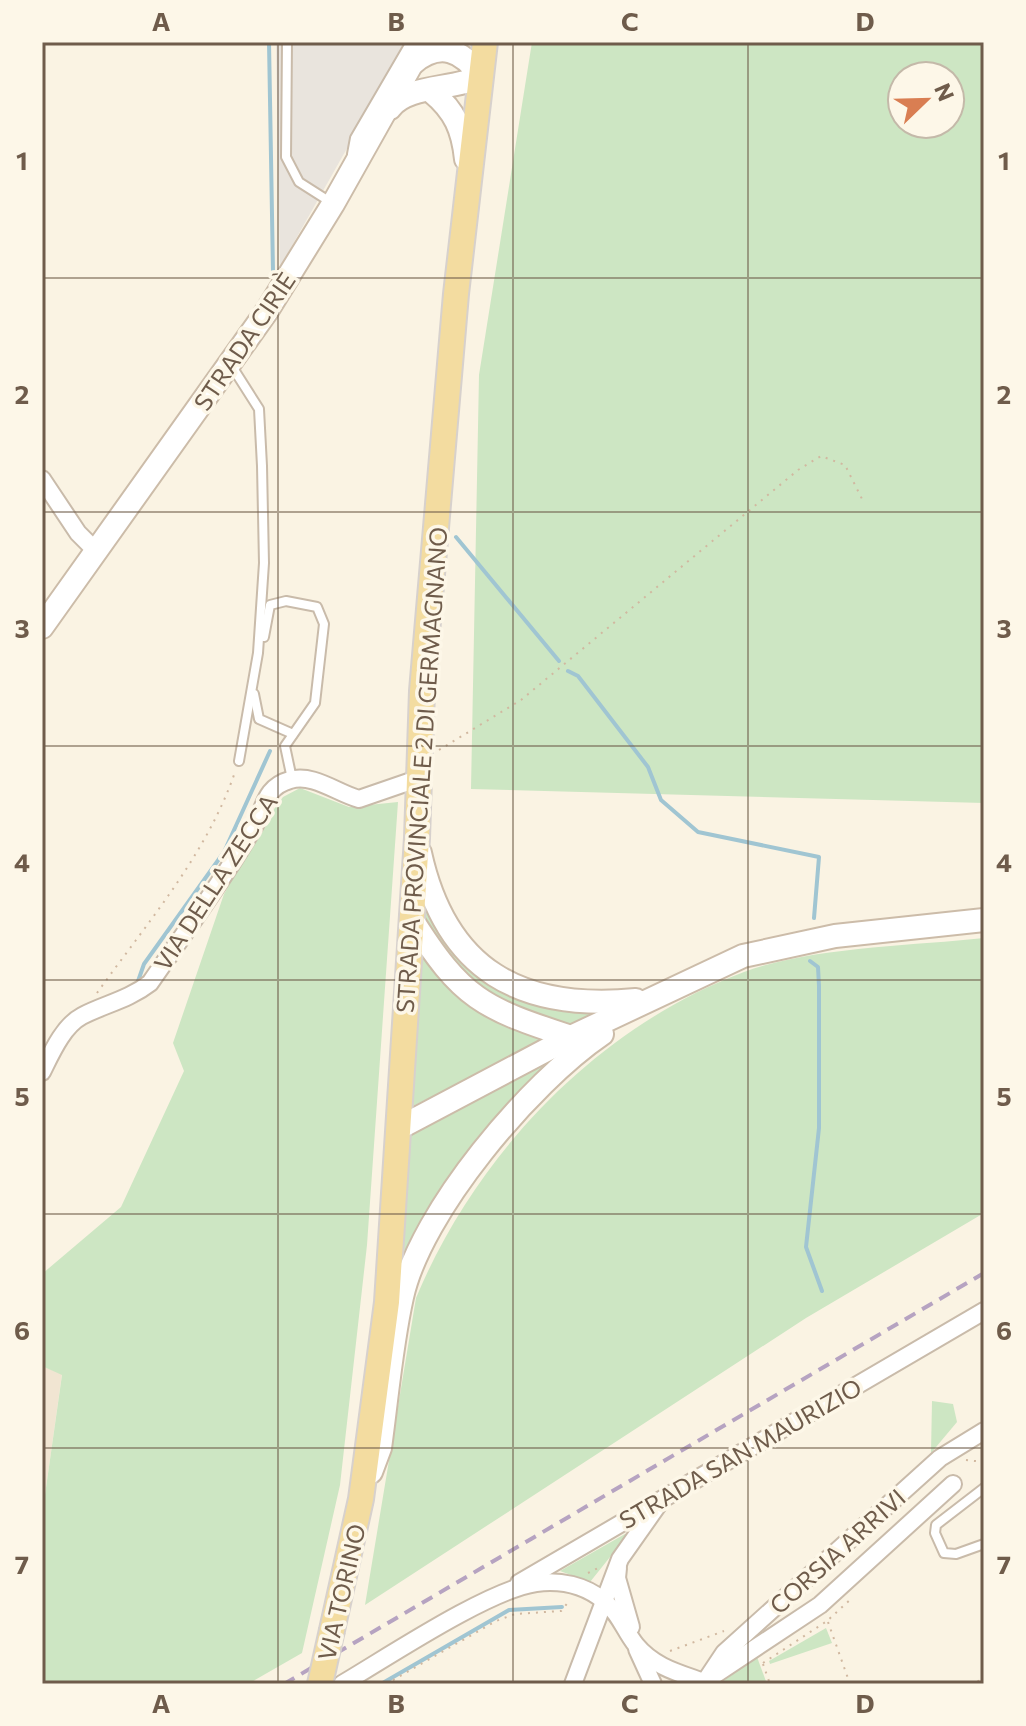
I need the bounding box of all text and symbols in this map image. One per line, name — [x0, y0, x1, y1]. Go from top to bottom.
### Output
text: A — [152, 5, 171, 36]
text: B — [387, 5, 405, 36]
text: C — [621, 5, 639, 36]
text: D — [855, 5, 875, 36]
north arrow — [886, 60, 966, 140]
text: N — [929, 79, 961, 105]
text: 1 — [16, 144, 28, 175]
text: 1 — [998, 144, 1010, 175]
street label: STRADA CIRIÈ — [187, 267, 301, 415]
text: 2 — [15, 378, 29, 409]
text: 2 — [997, 378, 1011, 409]
street label: STRADA PROVINCIALE 2 DI GERMAGNANO — [390, 526, 452, 1014]
text: 3 — [14, 612, 30, 643]
text: 3 — [996, 612, 1012, 643]
street label: VIA DELLA ZECCA — [147, 788, 283, 976]
text: 4 — [14, 846, 30, 877]
text: 4 — [996, 846, 1012, 877]
text: 5 — [14, 1080, 30, 1111]
text: 5 — [996, 1080, 1012, 1111]
text: 6 — [14, 1314, 30, 1345]
text: 6 — [996, 1314, 1012, 1345]
street label: STRADA SAN MAURIZIO — [614, 1372, 866, 1534]
street label: CORSIA ARRIVI — [763, 1482, 911, 1620]
street label: VIA TORINO — [311, 1521, 371, 1663]
text: 7 — [15, 1548, 29, 1579]
text: 7 — [997, 1548, 1011, 1579]
text: A — [152, 1687, 171, 1718]
text: B — [387, 1687, 405, 1718]
text: C — [621, 1687, 639, 1718]
text: D — [855, 1687, 875, 1718]

